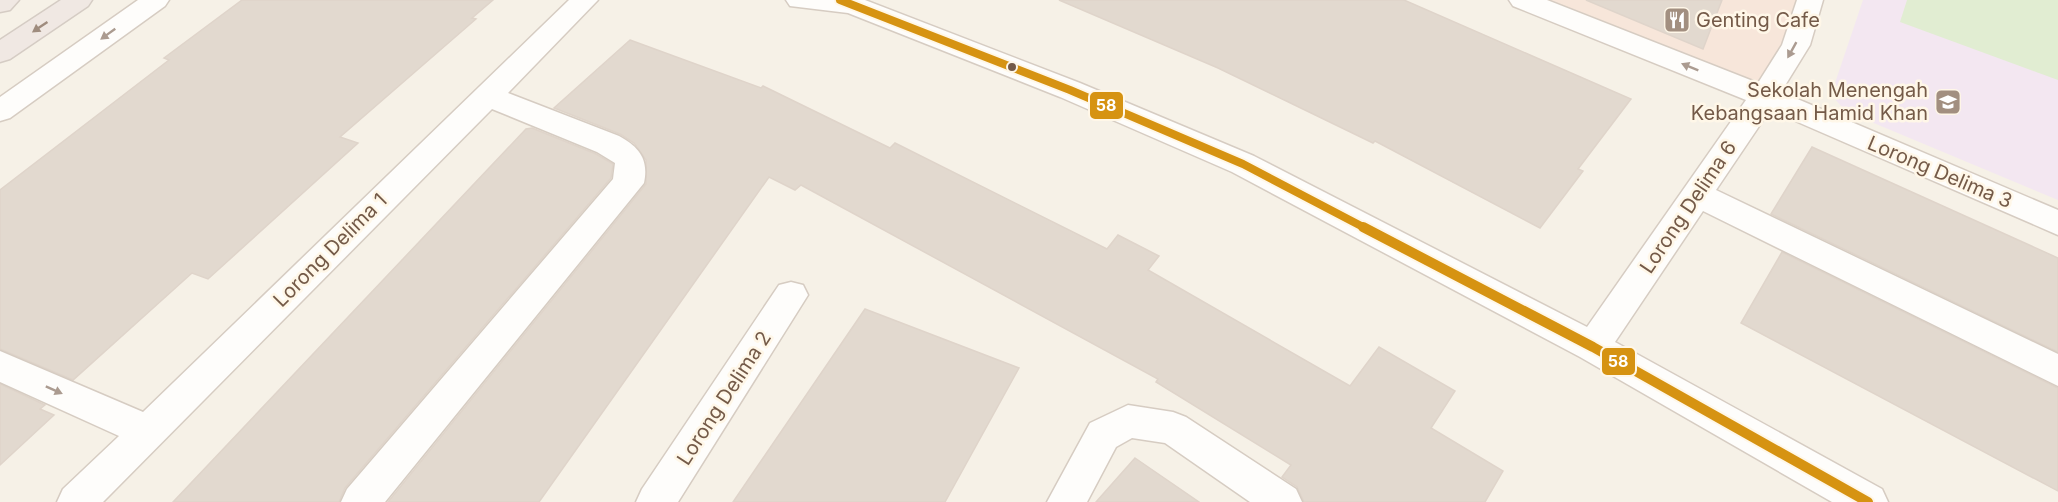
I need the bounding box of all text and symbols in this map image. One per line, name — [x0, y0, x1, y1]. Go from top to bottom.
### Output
restaurant icon: Genting Cafe — [1662, 5, 1692, 35]
place label: Genting Cafe — [1696, 8, 1820, 32]
one-way arrow — [32, 21, 48, 33]
one-way arrow — [100, 28, 116, 39]
one-way arrow — [1787, 42, 1797, 59]
unlabelled marker — [1006, 61, 1018, 73]
one-way arrow — [1681, 62, 1699, 72]
place label: Sekolah Menengah Kebangsaan Hamid Khan — [1691, 78, 1928, 125]
school or university icon: Sekolah Menengah Kebangsaan Hamid Khan — [1933, 87, 1963, 117]
line badge: 58 — [1089, 91, 1124, 120]
text: 58 — [1096, 95, 1116, 115]
street label: Lorong Delima 3 — [1864, 131, 2016, 213]
street label: Lorong Delima 6 — [1635, 136, 1741, 278]
street label: Lorong Delima 1 — [268, 188, 392, 312]
street label: Lorong Delima 2 — [672, 327, 776, 469]
line badge: 58 — [1601, 347, 1636, 376]
text: 58 — [1608, 351, 1628, 371]
one-way arrow — [45, 385, 63, 395]

